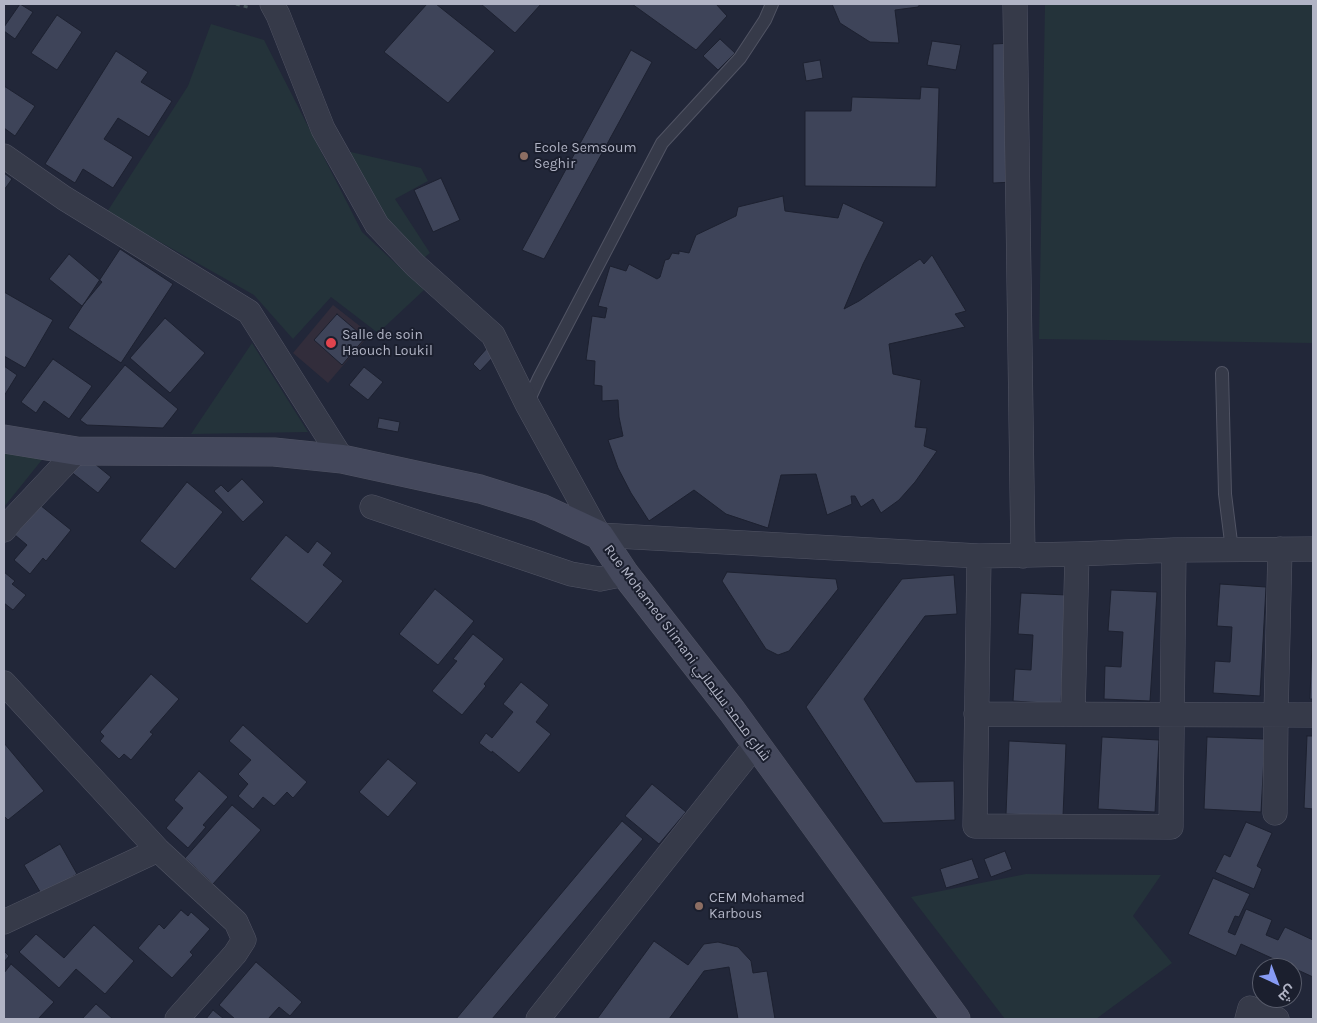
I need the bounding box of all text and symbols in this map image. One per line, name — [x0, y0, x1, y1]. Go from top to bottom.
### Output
place label: Ecole Semsoum Seghir — [534, 140, 637, 172]
marker: Ecole Semsoum Seghir — [518, 150, 530, 162]
place label: Salle de soin Haouch Loukil — [342, 327, 433, 360]
marker: Salle de soin Haouch Loukil — [324, 336, 338, 350]
street label: Rue Mohamed Slimani شارع محمد سليماني — [600, 542, 774, 764]
place label: CEM Mohamed Karbous — [709, 890, 805, 922]
marker: CEM Mohamed Karbous — [693, 900, 705, 912]
north arrow — [1252, 958, 1302, 1008]
text: ش — [1275, 981, 1299, 1006]

